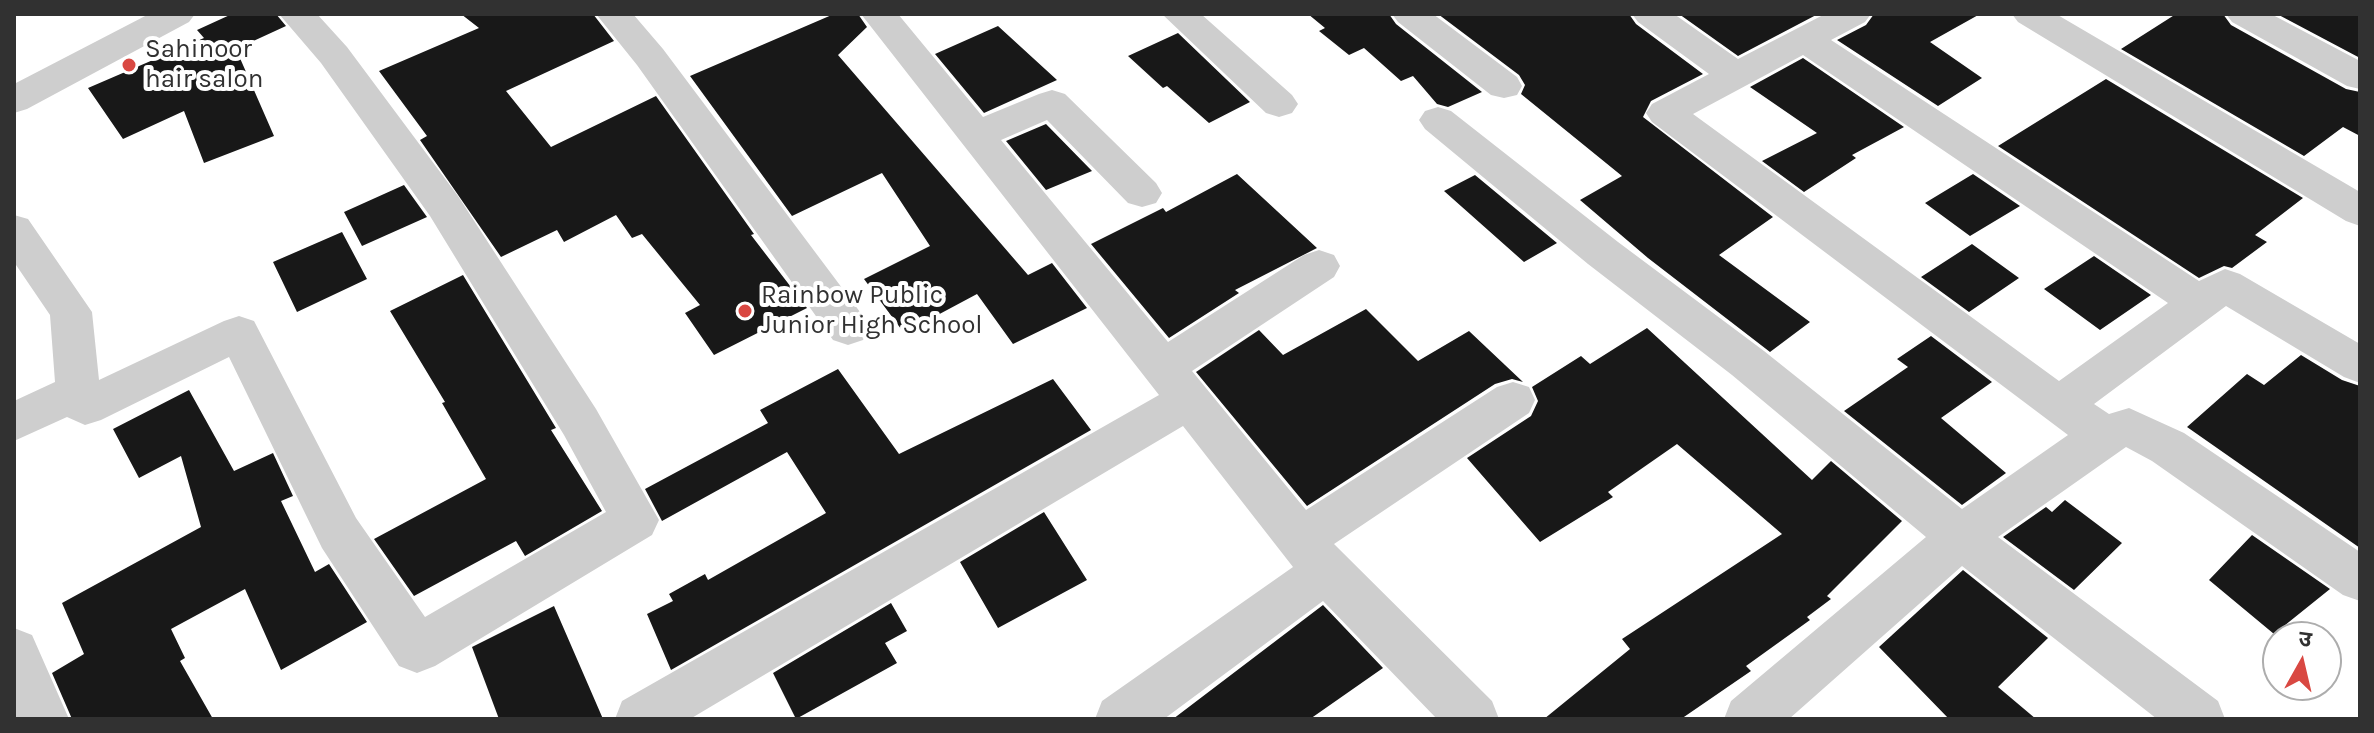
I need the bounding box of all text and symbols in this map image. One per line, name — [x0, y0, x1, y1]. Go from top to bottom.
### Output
place label: Sahinoor hair salon — [145, 34, 263, 96]
marker: Sahinoor hair salon — [120, 56, 138, 74]
place label: Rainbow Public Junior High School — [761, 280, 983, 342]
marker: Rainbow Public Junior High School — [736, 302, 754, 320]
north arrow — [2262, 621, 2342, 701]
text: उ — [2297, 625, 2313, 653]

